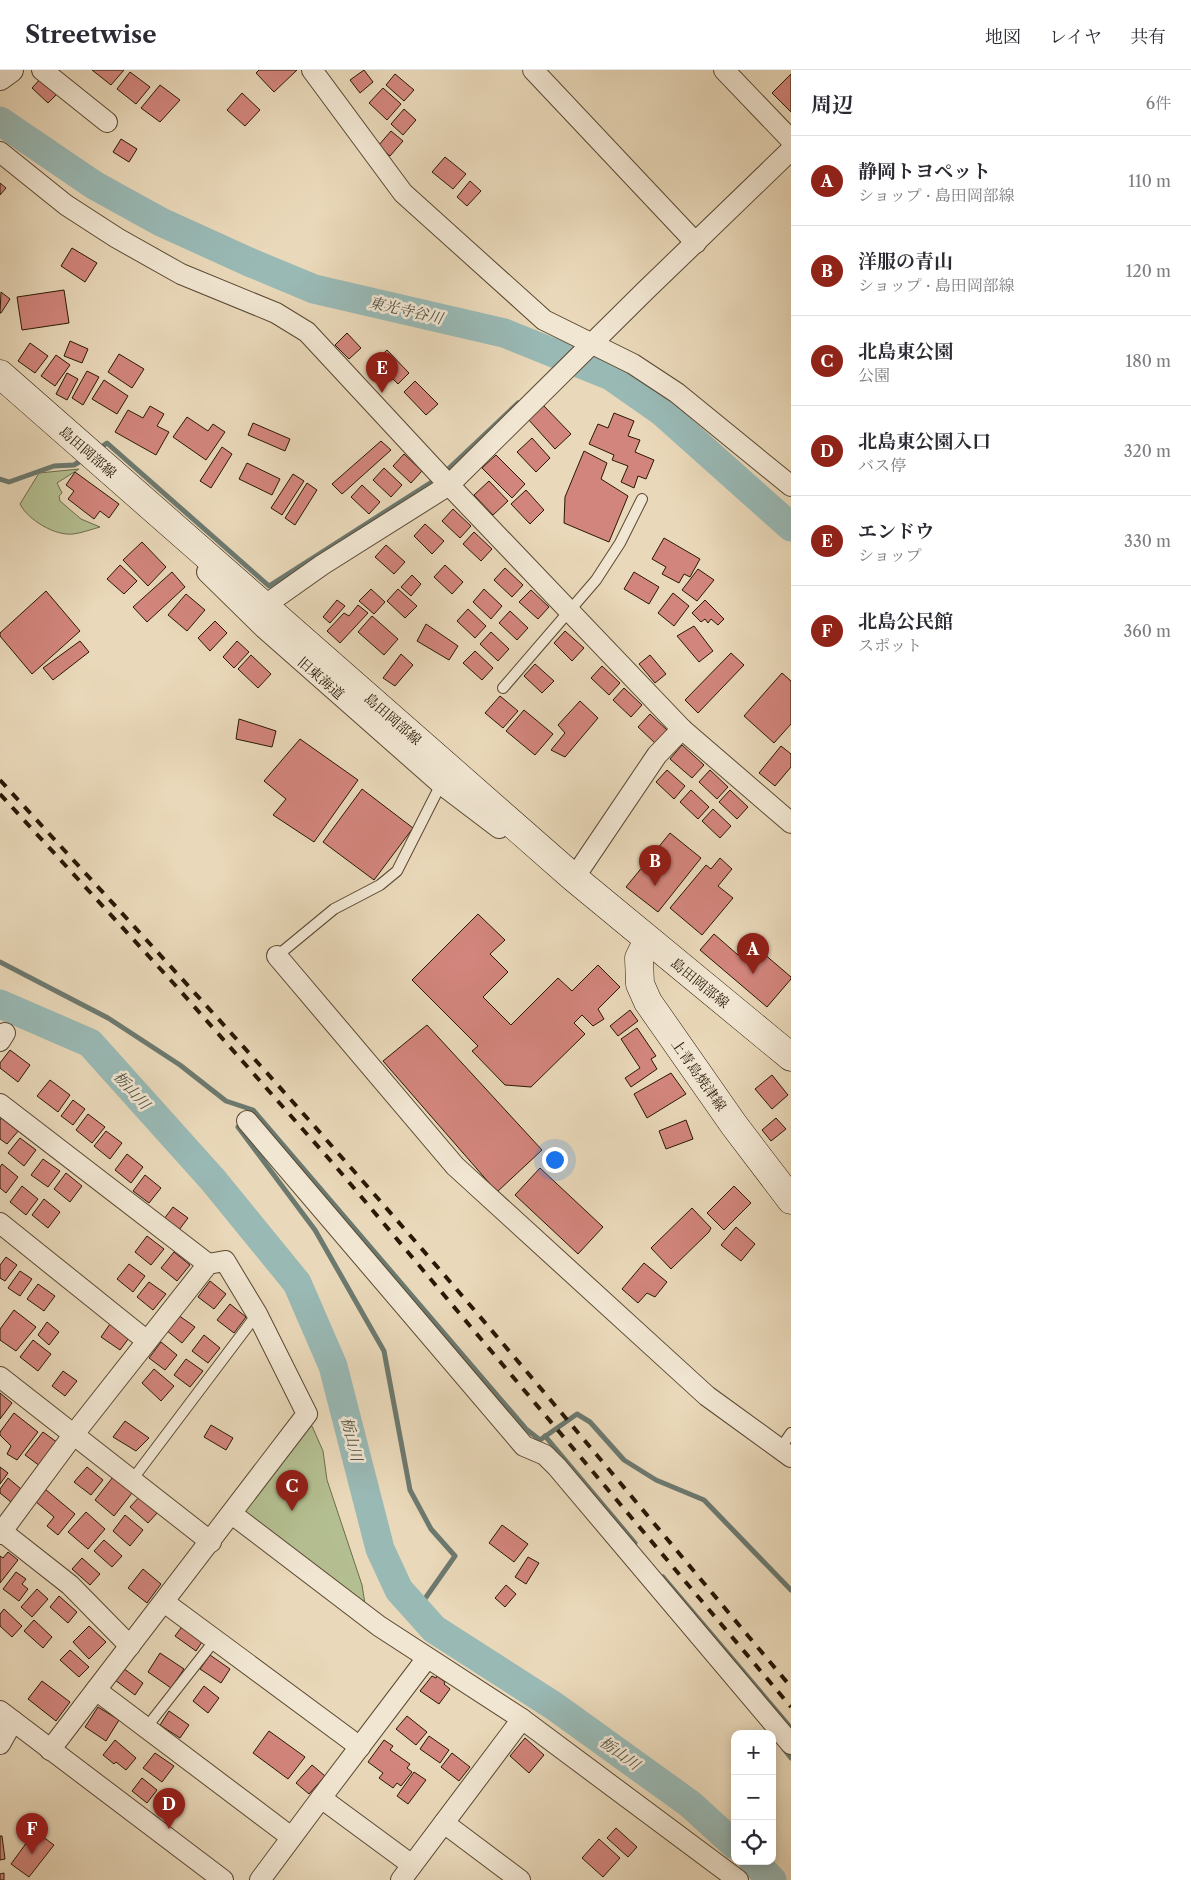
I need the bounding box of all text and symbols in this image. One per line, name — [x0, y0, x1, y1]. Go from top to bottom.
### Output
text: Streetwise — [25, 20, 157, 49]
text: 地図 — [985, 26, 1021, 48]
text: レイヤ — [1049, 26, 1102, 48]
text: 共有 — [1130, 26, 1166, 48]
text: 周辺 — [811, 92, 853, 117]
text: 6件 — [1146, 93, 1171, 113]
text: 静岡トヨペット — [858, 160, 991, 183]
text: A — [821, 171, 833, 191]
text: 110 m — [1128, 171, 1171, 191]
text: ショップ · 島田岡部線 — [858, 185, 1015, 205]
text: 洋服の青山 — [858, 250, 953, 273]
text: B — [821, 261, 833, 281]
text: 120 m — [1126, 261, 1171, 281]
text: ショップ · 島田岡部線 — [858, 275, 1015, 295]
water label: 東光寺谷川 — [367, 292, 447, 328]
text: 北島東公園 — [858, 340, 953, 363]
text: C — [821, 351, 833, 371]
text: 180 m — [1125, 351, 1171, 371]
pin: E — [366, 352, 398, 393]
text: 公園 — [858, 365, 890, 385]
street label: 島田岡部線 — [56, 422, 120, 482]
text: 北島東公園入口 — [858, 430, 991, 453]
text: D — [820, 441, 834, 461]
text: 320 m — [1124, 441, 1171, 461]
text: バス停 — [858, 455, 906, 475]
text: エンドウ — [858, 520, 934, 543]
text: E — [821, 531, 833, 551]
text: 330 m — [1124, 531, 1171, 551]
text: ショップ — [858, 545, 922, 565]
text: 北島公民館 — [858, 610, 953, 633]
text: F — [822, 621, 832, 641]
text: 360 m — [1124, 621, 1171, 641]
text: スポット — [858, 635, 922, 655]
street label: 旧東海道 — [294, 653, 348, 703]
street label: 島田岡部線 — [361, 689, 425, 749]
pin: B — [639, 845, 671, 886]
pin: A — [737, 933, 769, 974]
street label: 島田岡部線 — [667, 954, 733, 1012]
street label: 上青島焼津線 — [668, 1035, 730, 1115]
water label: 栃山川 — [110, 1067, 155, 1115]
your location — [542, 1147, 568, 1173]
water label: 栃山川 — [337, 1415, 367, 1465]
pin: C — [276, 1470, 308, 1511]
map controls — [731, 1730, 776, 1865]
button: + — [731, 1730, 776, 1775]
water label: 栃山川 — [596, 1732, 645, 1775]
button: − — [731, 1775, 776, 1820]
pin: D — [153, 1788, 185, 1829]
pin: F — [16, 1813, 48, 1854]
button: locate — [731, 1820, 776, 1865]

